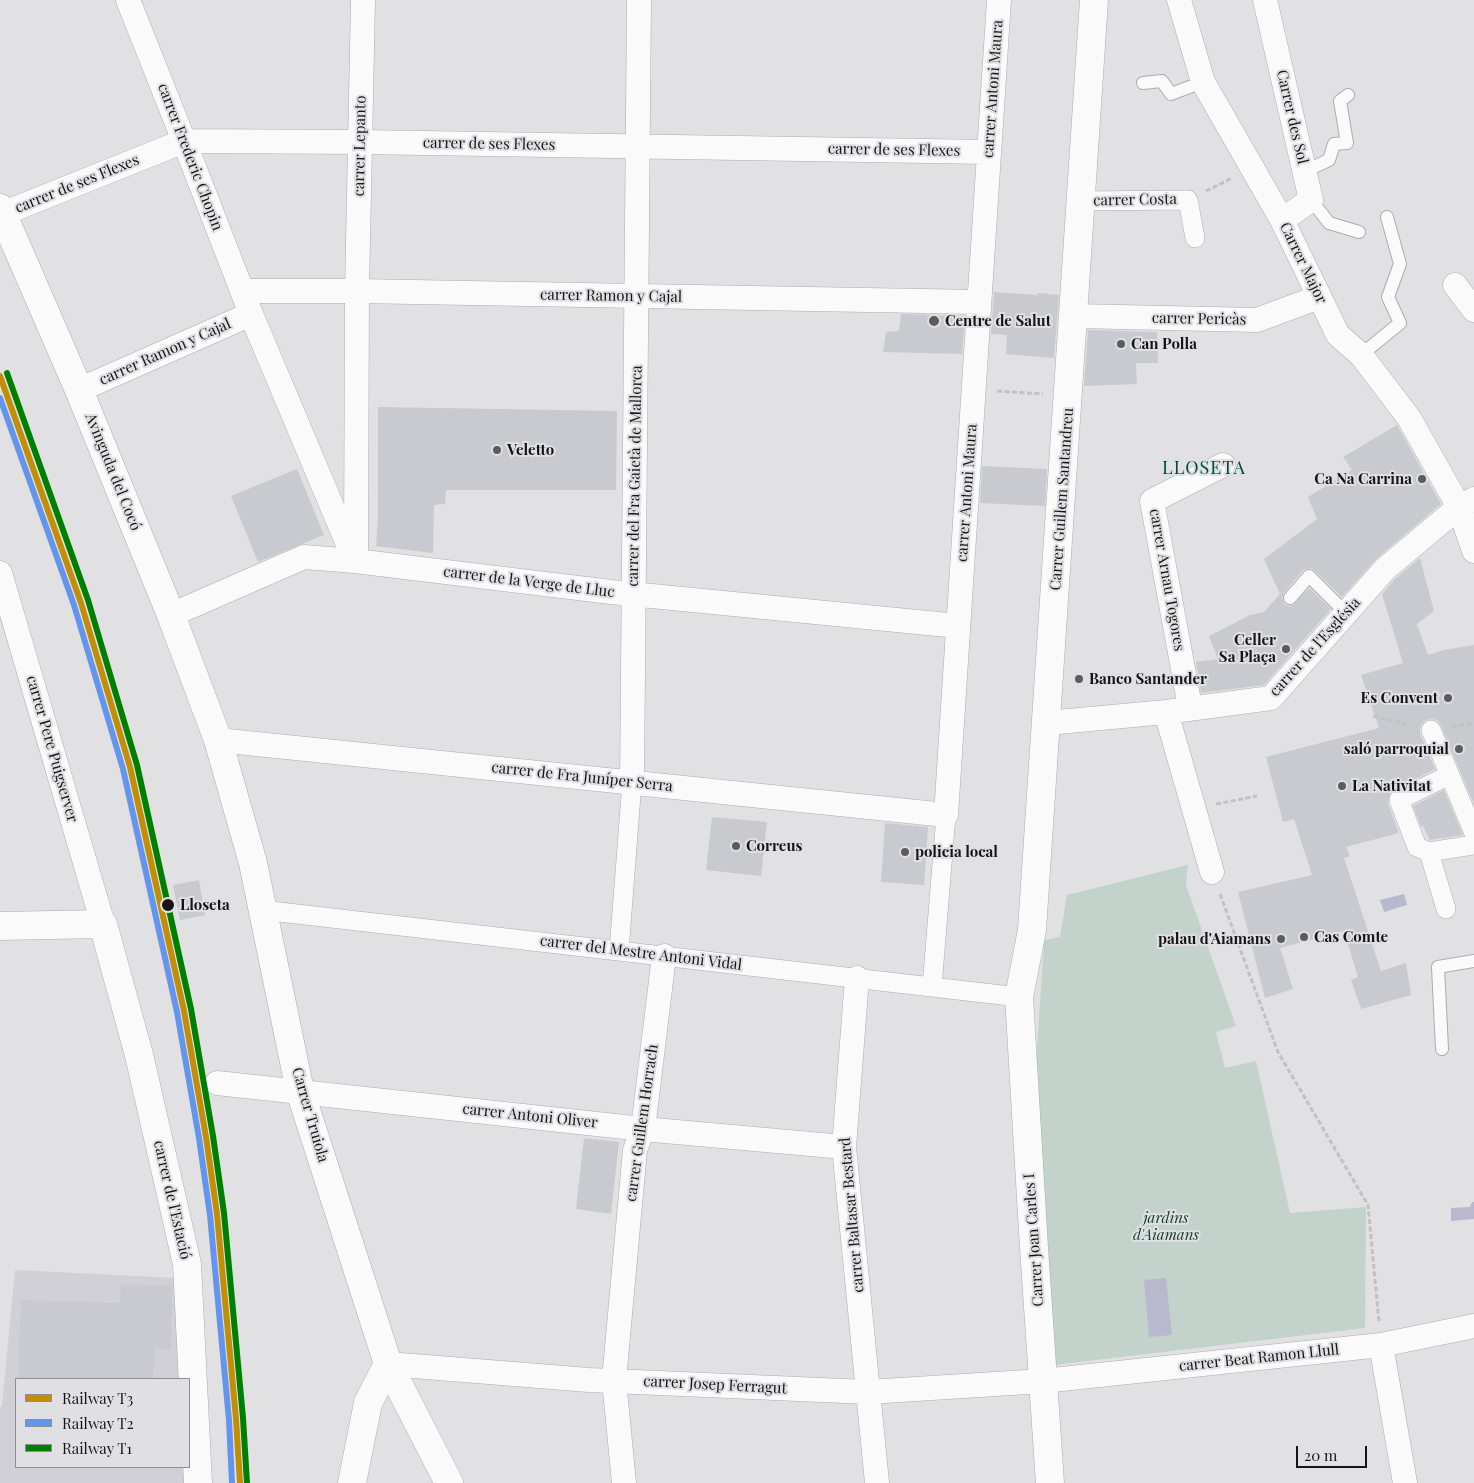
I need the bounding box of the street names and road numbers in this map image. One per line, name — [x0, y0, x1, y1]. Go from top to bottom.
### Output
street label: carrer Antoni Maura — [979, 19, 1007, 159]
street label: Carrer des Sol — [1272, 68, 1312, 166]
street label: carrer Frederic Chopin — [154, 81, 226, 233]
street label: carrer Lepanto — [350, 95, 370, 197]
street label: carrer de ses Flexes — [423, 134, 555, 154]
street label: carrer de ses Flexes — [828, 140, 960, 160]
street label: carrer de ses Flexes — [12, 151, 142, 217]
street label: carrer Costa — [1093, 190, 1177, 210]
street label: Carrer Major — [1276, 219, 1330, 307]
street label: carrer Ramon y Cajal — [540, 286, 682, 306]
street label: carrer Pericàs — [1152, 309, 1246, 329]
street label: carrer Ramon y Cajal — [96, 315, 234, 389]
street label: carrer del Fra Gaietà de Mallorca — [624, 365, 646, 587]
street label: Carrer Guillem Santandreu — [1047, 407, 1077, 591]
street label: Avinguda del Cocó — [81, 411, 145, 533]
street label: carrer Antoni Maura — [953, 423, 981, 563]
street label: carrer Arnau Togores — [1146, 507, 1188, 653]
street label: carrer de la Verge de Lluc — [442, 563, 616, 601]
street label: carrer de l'Església — [1266, 594, 1364, 700]
street label: carrer Pere Puigserver — [22, 674, 82, 824]
street label: carrer de Fra Juníper Serra — [490, 759, 674, 795]
street label: carrer del Mestre Antoni Vidal — [539, 932, 743, 974]
street label: carrer Guillem Horrach — [622, 1043, 662, 1203]
street label: Carrer Truiola — [288, 1066, 332, 1164]
street label: carrer Antoni Oliver — [461, 1100, 599, 1132]
street label: carrer Baltasar Bestard — [836, 1137, 868, 1293]
street label: carrer de l'Estació — [150, 1139, 194, 1261]
street label: Carrer Joan Carles I — [1020, 1173, 1048, 1307]
street label: carrer Beat Ramon Llull — [1178, 1341, 1340, 1375]
street label: carrer Josep Ferragut — [643, 1372, 787, 1398]

